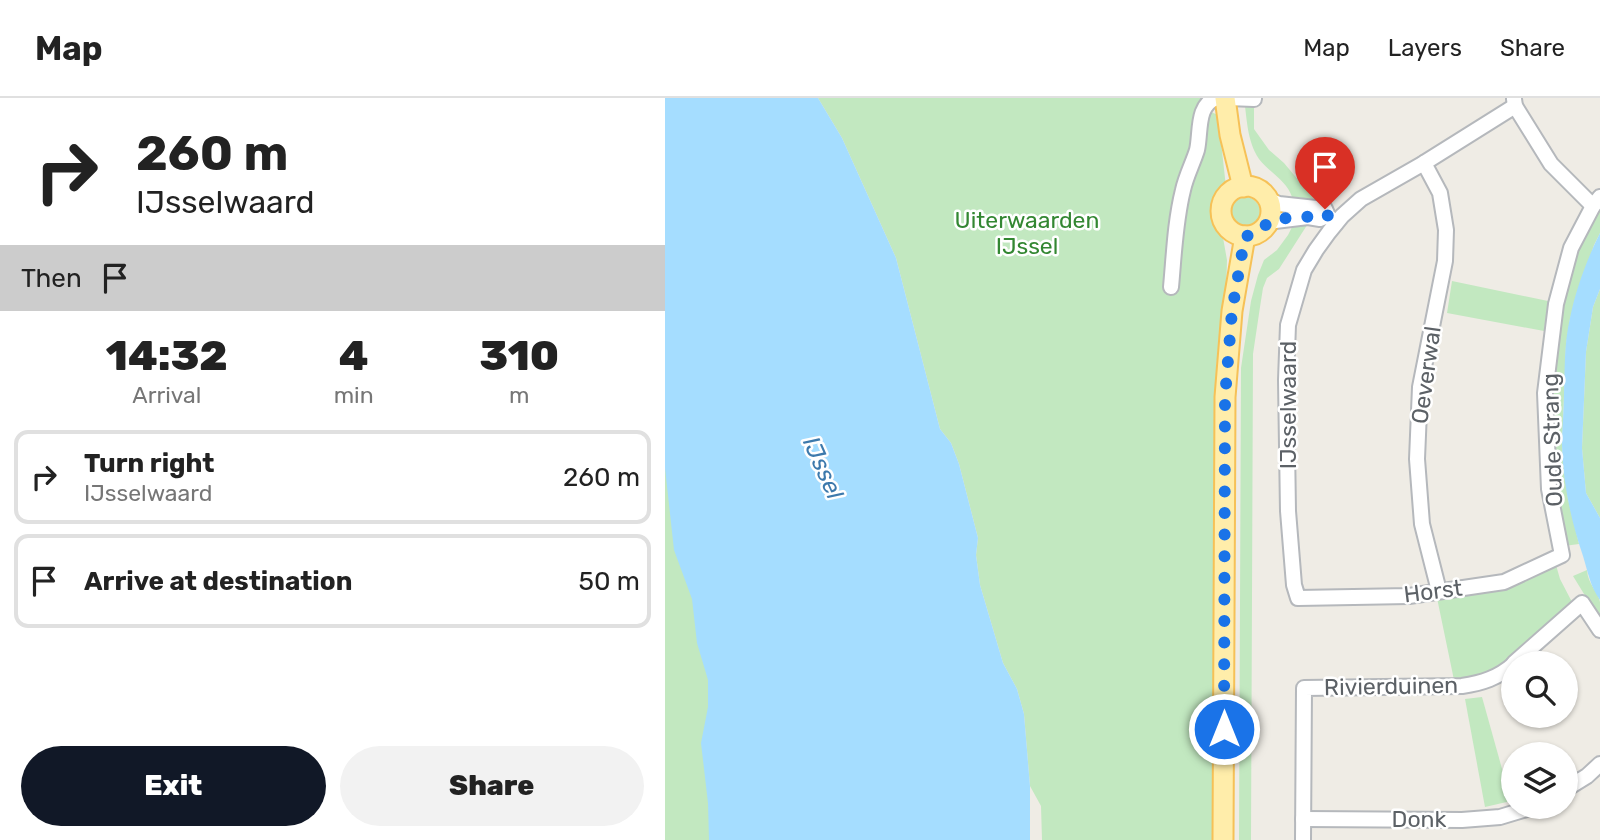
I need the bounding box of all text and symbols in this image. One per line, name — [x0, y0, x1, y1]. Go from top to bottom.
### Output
text: Map — [35, 29, 103, 68]
text: Map — [1303, 34, 1350, 62]
text: Layers — [1388, 34, 1462, 62]
text: Share — [1500, 34, 1565, 62]
text: 260 m — [136, 124, 288, 182]
icon: right — [21, 126, 112, 217]
pin — [1295, 137, 1355, 209]
icon: arrive — [1306, 148, 1344, 186]
text: IJsselwaard — [136, 183, 315, 221]
park label: Uiterwaarden IJssel — [955, 206, 1099, 260]
icon: arrive — [96, 259, 134, 297]
text: Then — [21, 263, 82, 294]
street label: Oeverwal — [1405, 324, 1447, 426]
text: 14:32 — [106, 331, 228, 381]
text: 4 — [339, 331, 368, 381]
text: 310 — [479, 331, 559, 381]
street label: IJsselwaard — [1274, 341, 1302, 469]
street label: Oude Strang — [1536, 373, 1568, 507]
text: Arrival — [132, 381, 201, 409]
text: min — [334, 381, 374, 409]
text: m — [509, 381, 530, 409]
water label: IJssel — [797, 432, 850, 505]
text: Turn right — [84, 448, 214, 479]
icon: right — [25, 458, 63, 496]
text: 260 m — [563, 462, 640, 493]
text: IJsselwaard — [84, 479, 212, 507]
icon: arrive — [25, 562, 63, 600]
text: Arrive at destination — [84, 566, 352, 597]
text: 50 m — [579, 566, 640, 597]
street label: Horst — [1402, 574, 1464, 608]
map controls — [1501, 651, 1578, 819]
button: search — [1501, 651, 1578, 728]
street label: Rivierduinen — [1324, 671, 1458, 701]
position arrow — [1187, 692, 1261, 766]
button: layers — [1501, 742, 1578, 819]
button: Exit — [21, 746, 326, 826]
button: Share — [340, 746, 644, 826]
street label: Donk — [1392, 805, 1447, 833]

